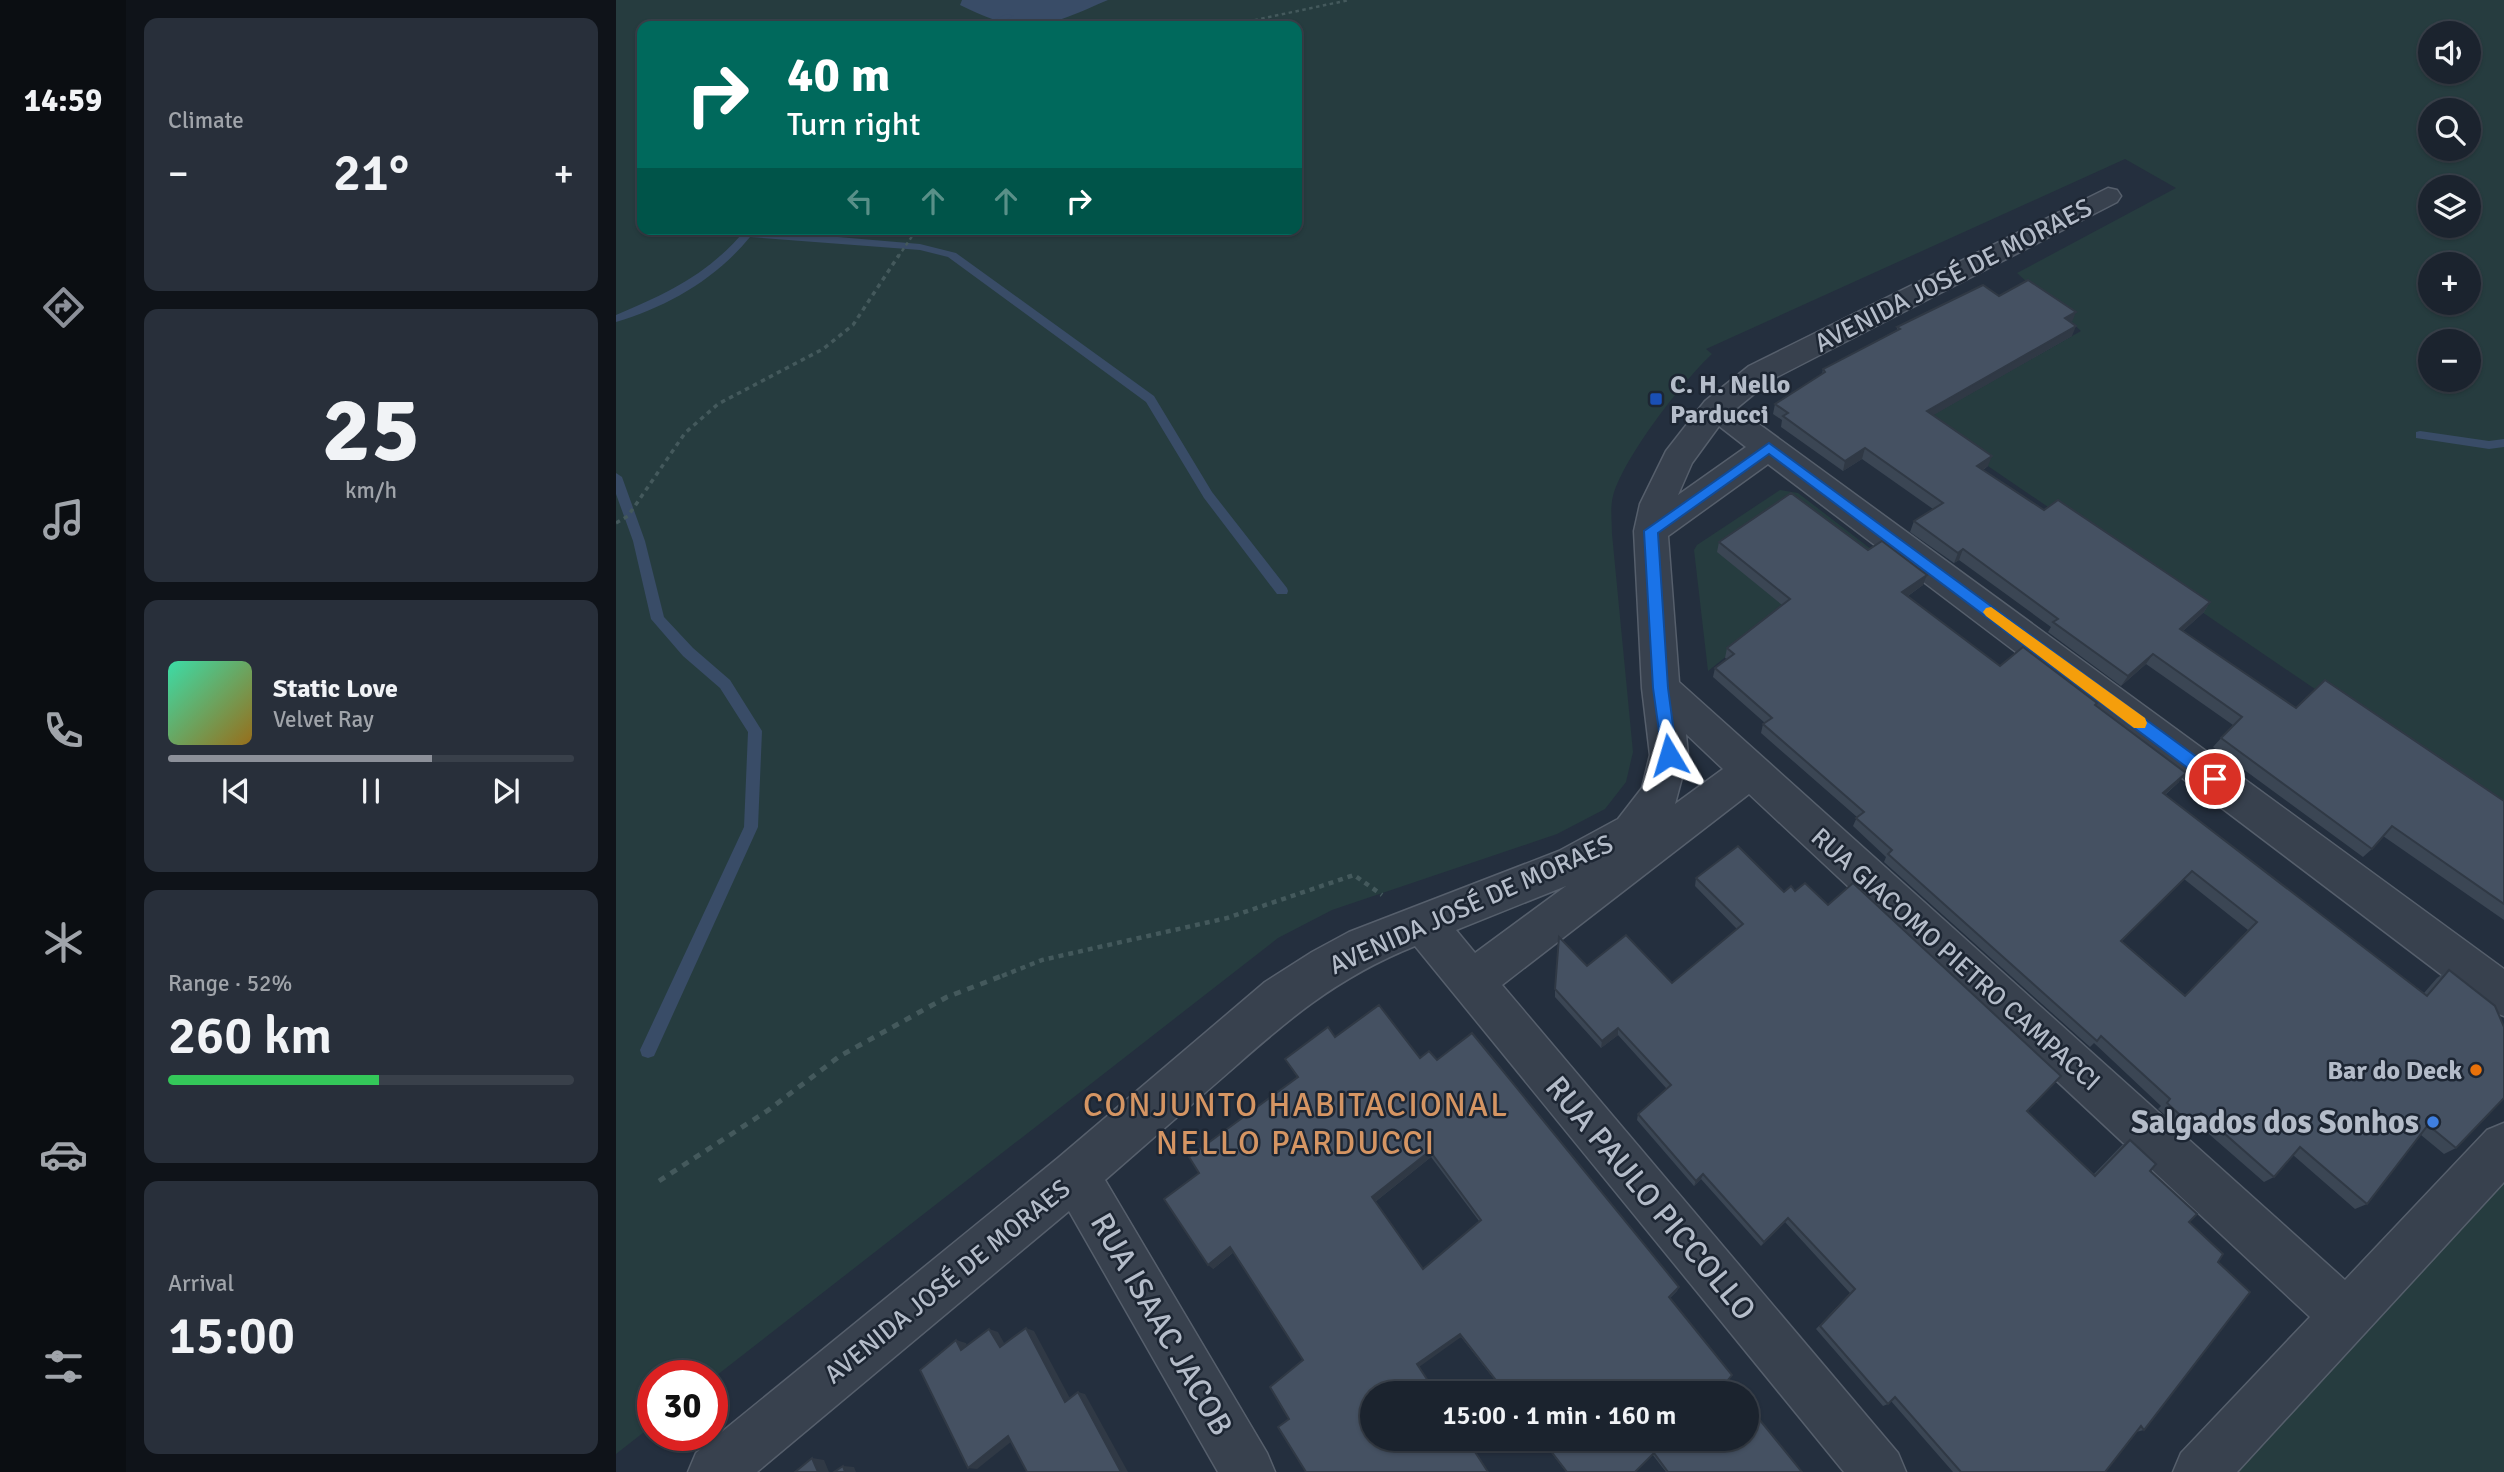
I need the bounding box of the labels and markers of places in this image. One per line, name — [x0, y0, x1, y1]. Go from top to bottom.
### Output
place label: C. H. Nello Parducci — [1670, 369, 1790, 431]
marker: C. H. Nello Parducci — [1648, 391, 1664, 407]
pin — [2185, 749, 2245, 809]
place label: Bar do Deck — [2327, 1055, 2462, 1087]
marker: Bar do Deck — [2468, 1062, 2484, 1078]
place label: Salgados dos Sonhos — [2131, 1103, 2419, 1142]
marker: Salgados dos Sonhos — [2425, 1114, 2441, 1130]

